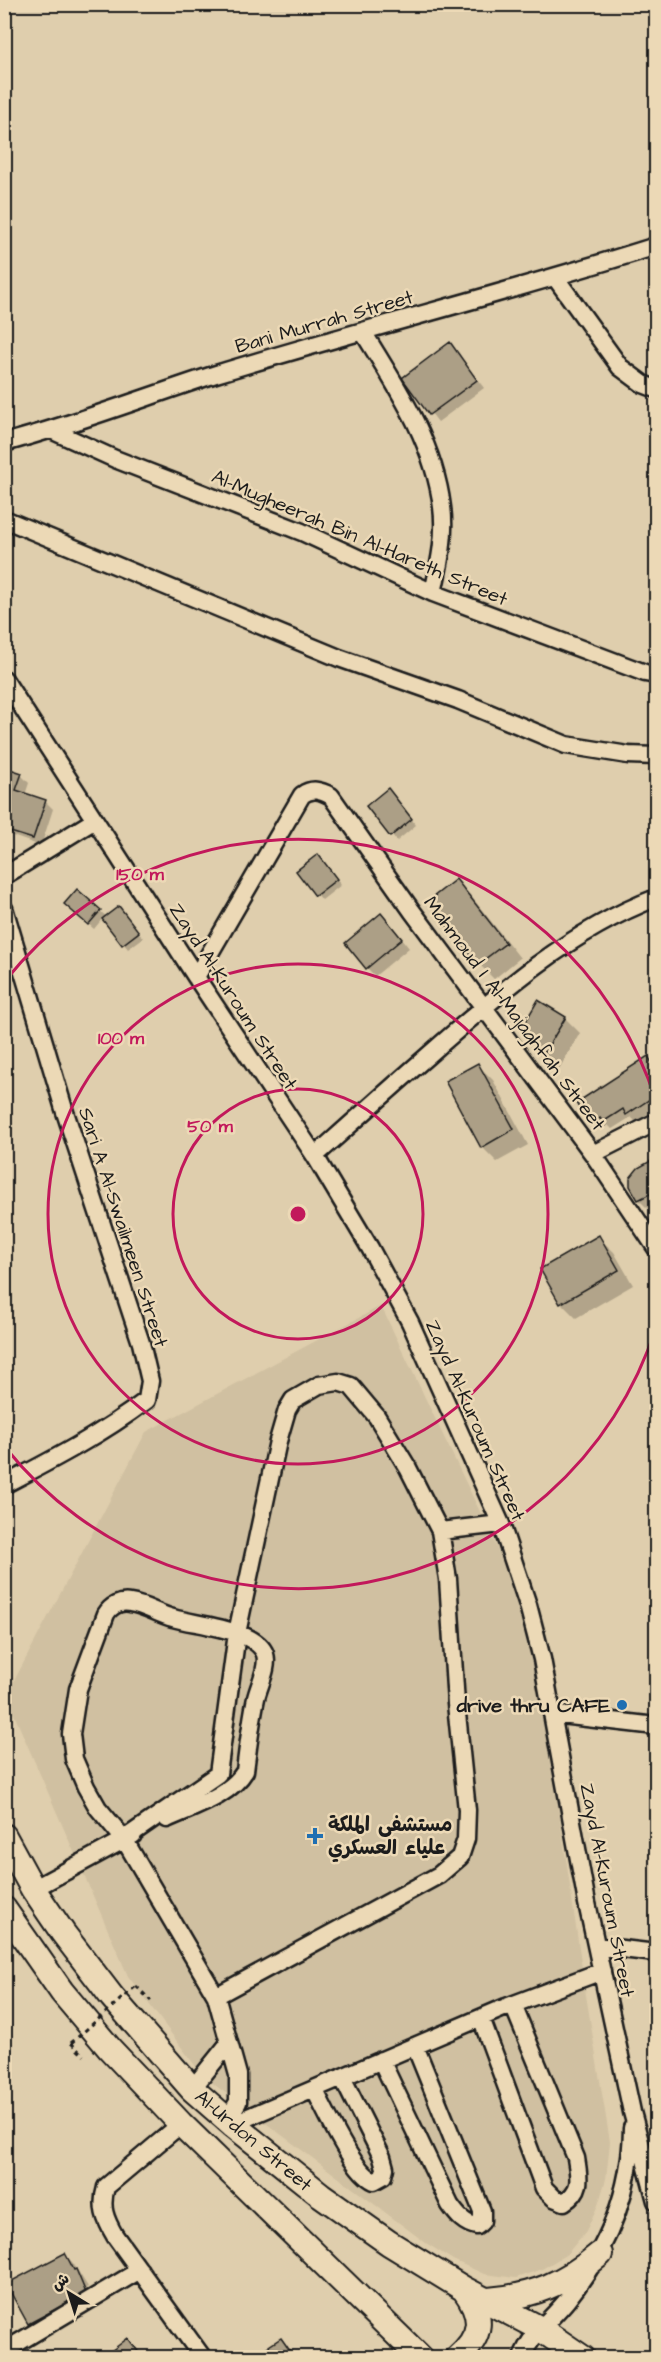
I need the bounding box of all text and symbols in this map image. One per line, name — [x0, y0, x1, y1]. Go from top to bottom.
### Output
street label: Bani Murrah Street — [232, 283, 417, 361]
street label: Al-Mugheerah Bin Al-Hareth Street — [207, 463, 512, 614]
text: 150 m — [116, 862, 165, 887]
street label: Mahmoud I Al-Majaghfah Street — [416, 890, 612, 1137]
street label: Zayd Al-Kuroum Street — [161, 898, 304, 1096]
text: 100 m — [98, 1026, 145, 1051]
street label: Sari A Al-Swailmeen Street — [71, 1104, 175, 1351]
text: 50 m — [187, 1114, 234, 1139]
centre of rings — [288, 1204, 308, 1224]
street label: Zayd Al-Kuroum Street — [417, 1315, 532, 1526]
place label: drive thru CAFE — [456, 1692, 610, 1720]
marker: drive thru CAFE — [615, 1698, 629, 1712]
street label: Zayd Al-Kuroum Street — [572, 1781, 641, 2000]
place label: مستشفى الملكة علياء العسكري — [328, 1811, 452, 1863]
marker: مستشفى الملكة علياء العسكري — [306, 1827, 324, 1845]
street label: Al-Urdon Street — [189, 2083, 318, 2198]
north arrow — [39, 2263, 99, 2323]
text: ش — [47, 2268, 74, 2296]

